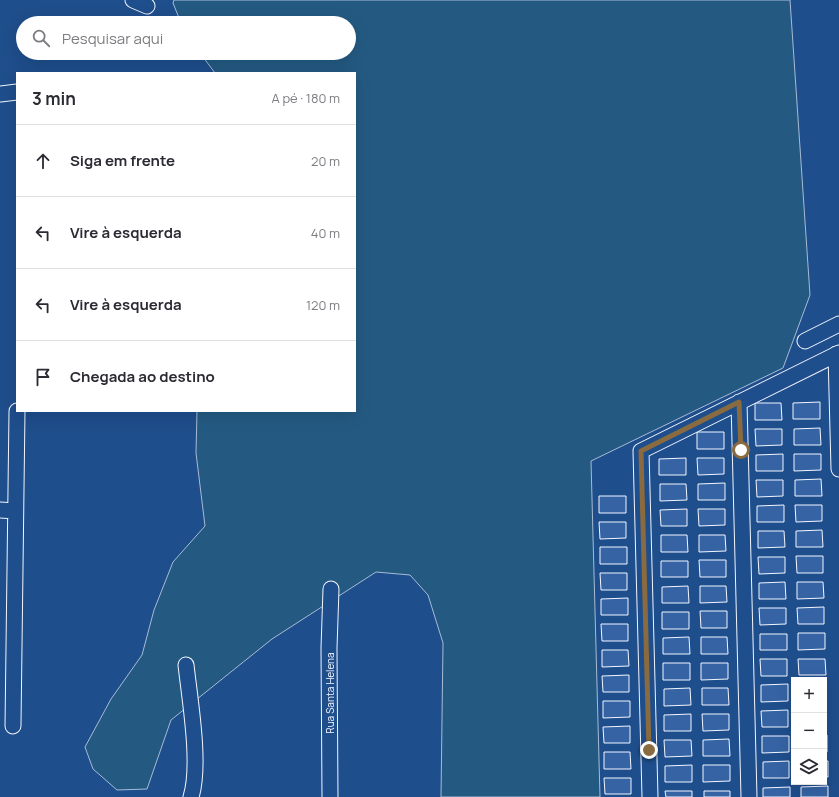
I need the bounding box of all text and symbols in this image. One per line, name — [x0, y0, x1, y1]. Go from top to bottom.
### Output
search box — [16, 16, 356, 60]
icon: search — [30, 27, 52, 49]
text: Pesquisar aqui — [62, 28, 163, 49]
text: 3 min — [32, 87, 76, 110]
text: A pé · 180 m — [272, 89, 340, 107]
icon: ahead — [32, 150, 54, 172]
text: Siga em frente — [70, 150, 175, 171]
text: 20 m — [311, 152, 340, 170]
icon: left — [32, 222, 54, 244]
text: Vire à esquerda — [70, 222, 182, 243]
text: 40 m — [311, 224, 340, 242]
icon: left — [32, 294, 54, 316]
text: Vire à esquerda — [70, 294, 182, 315]
text: 120 m — [306, 296, 340, 314]
icon: arrive — [32, 366, 54, 388]
text: Chegada ao destino — [70, 366, 215, 387]
route start — [732, 441, 750, 459]
street label: Rua Santa Helena — [323, 652, 337, 734]
map controls — [791, 677, 827, 785]
button: + — [791, 677, 827, 713]
button: − — [791, 713, 827, 749]
route end — [640, 741, 658, 759]
button: layers — [791, 749, 827, 785]

